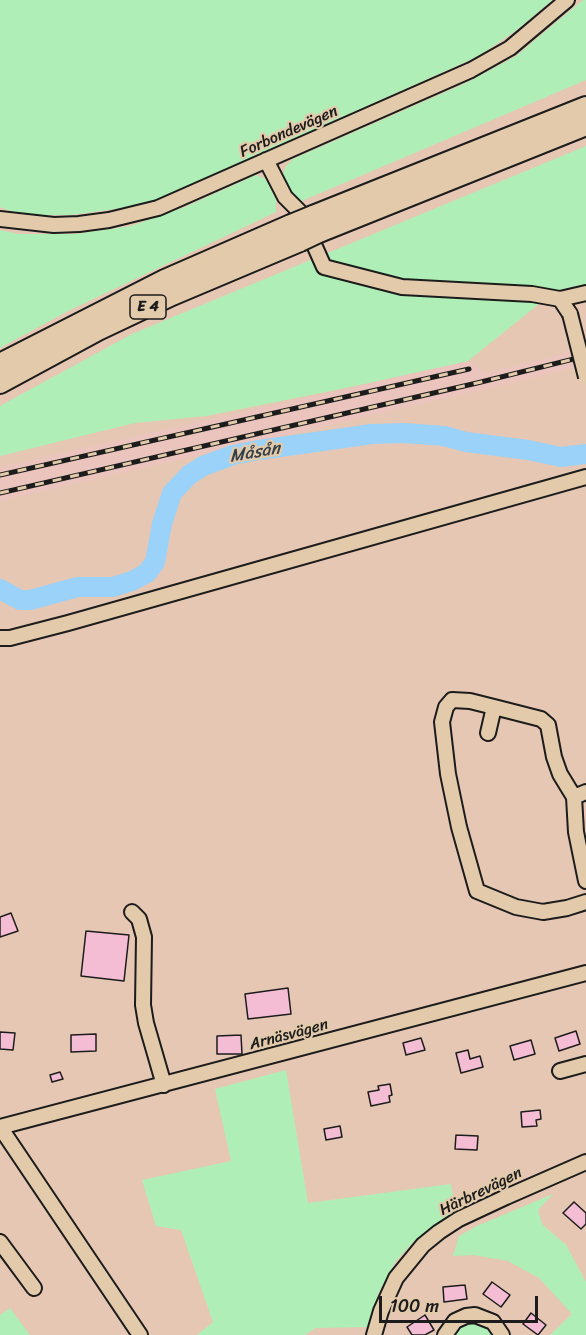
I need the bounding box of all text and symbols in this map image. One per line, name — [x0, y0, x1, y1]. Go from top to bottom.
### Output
street label: Forbondevägen — [237, 102, 341, 162]
road number: E 4 — [130, 295, 166, 319]
water label: Måsån — [228, 438, 282, 468]
street label: Arnäsvägen — [248, 1015, 330, 1055]
street label: Härbrevägen — [436, 1164, 526, 1220]
scale bar — [382, 1284, 541, 1322]
text: 100 m — [390, 1290, 439, 1322]

